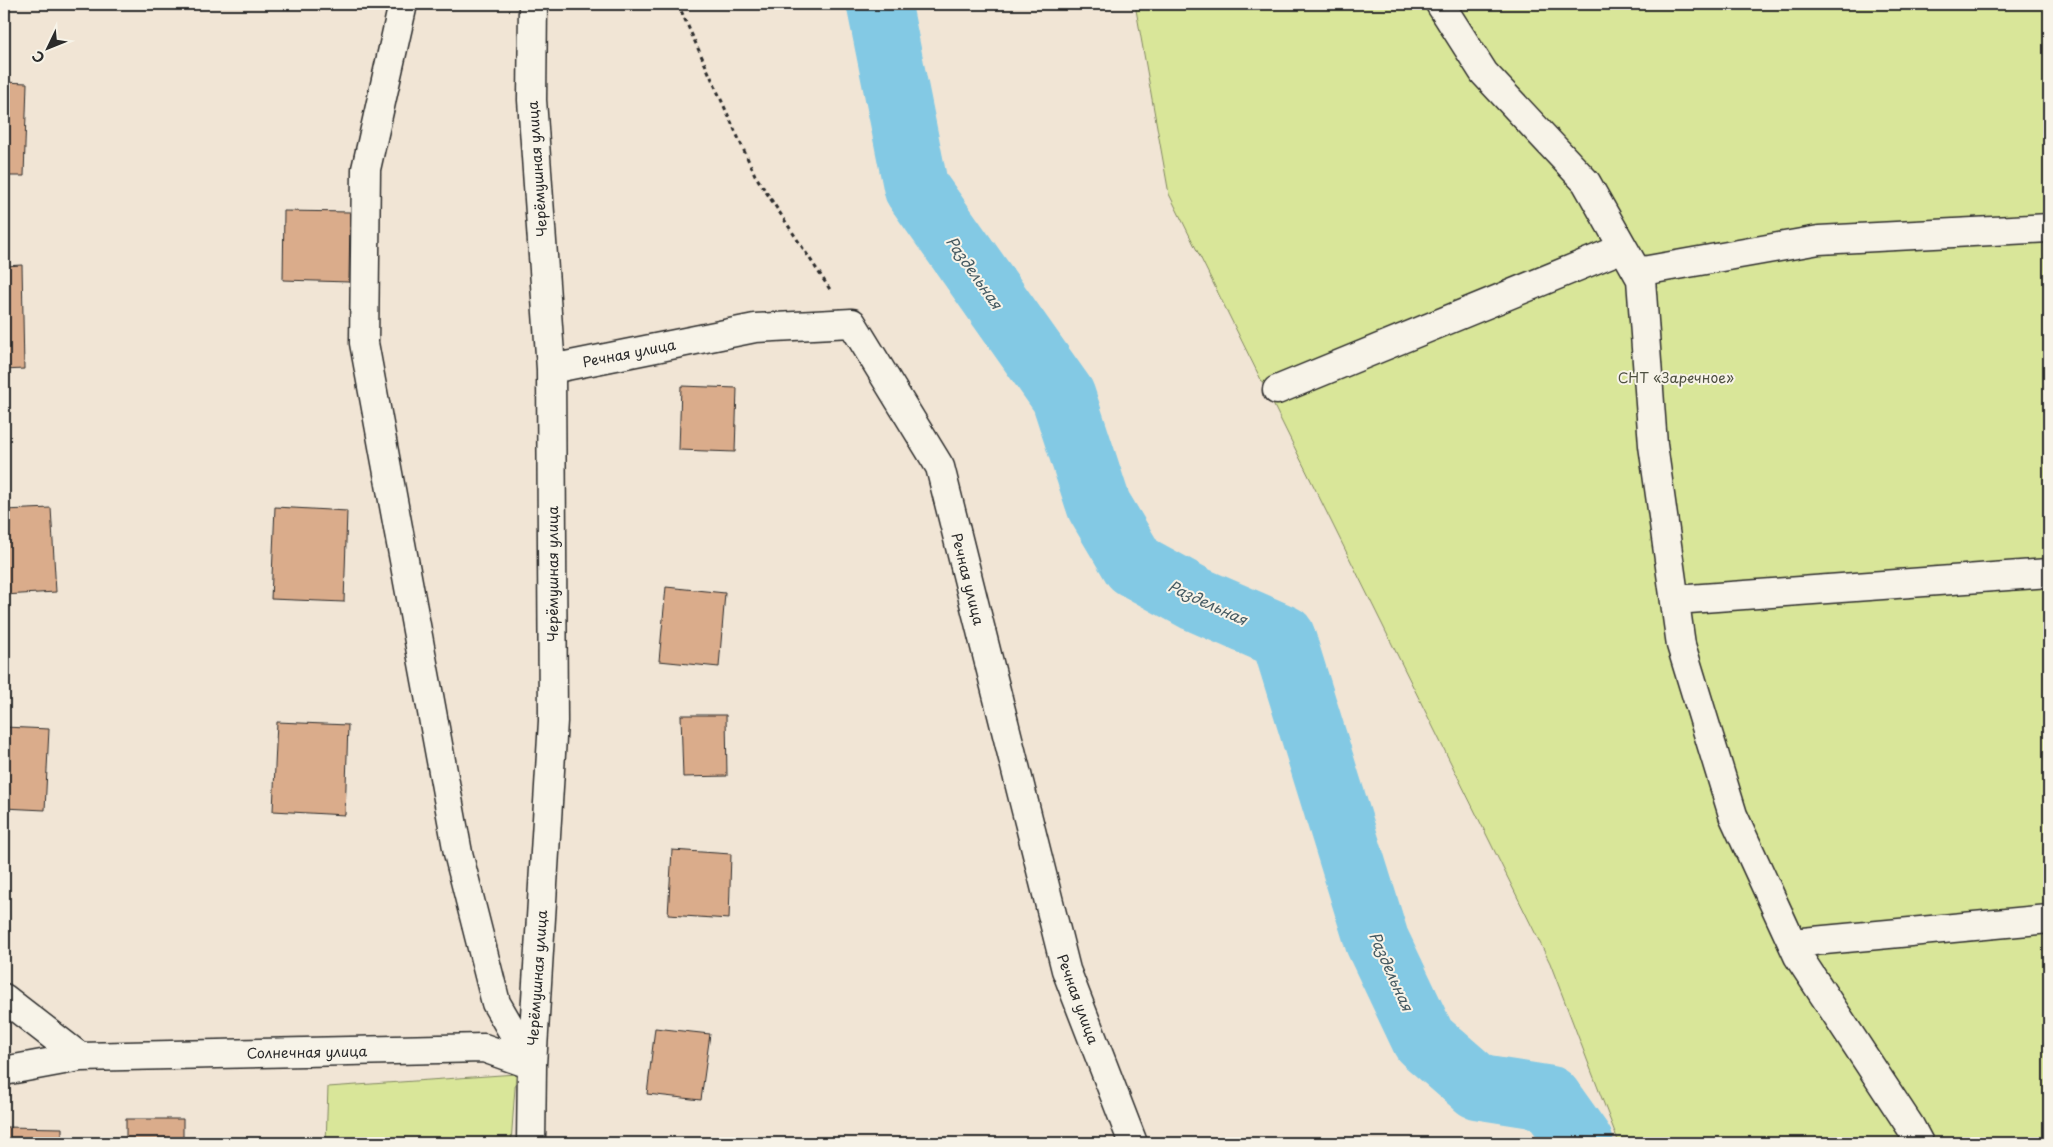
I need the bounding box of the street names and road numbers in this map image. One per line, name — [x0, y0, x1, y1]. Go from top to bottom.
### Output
street label: Черёмушная улица — [522, 100, 552, 238]
street label: Речная улица — [581, 334, 678, 372]
street label: Черёмушная улица — [542, 506, 563, 642]
street label: Речная улица — [946, 531, 990, 628]
street label: Черёмушная улица — [522, 909, 552, 1047]
street label: Речная улица — [1052, 951, 1104, 1047]
street label: Солнечная улица — [247, 1040, 368, 1064]

